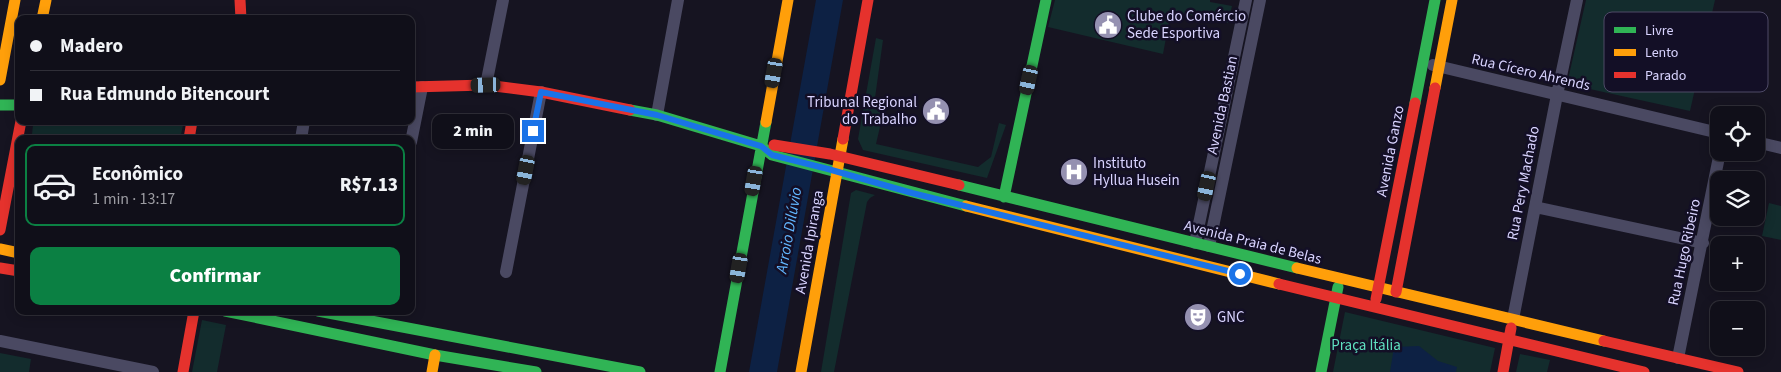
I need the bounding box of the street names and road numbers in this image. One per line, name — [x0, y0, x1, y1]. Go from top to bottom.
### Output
street label: Rua Cícero Ahrends — [1469, 49, 1592, 96]
street label: Avenida Bastian — [1202, 54, 1243, 156]
street label: Avenida Ganzo — [1371, 104, 1410, 199]
street label: Rua Pery Machado — [1502, 124, 1545, 242]
street label: Avenida Ipiranga — [790, 189, 829, 295]
street label: Rua Hugo Ribeiro — [1663, 197, 1706, 307]
street label: Avenida Praia de Belas — [1182, 215, 1324, 270]

